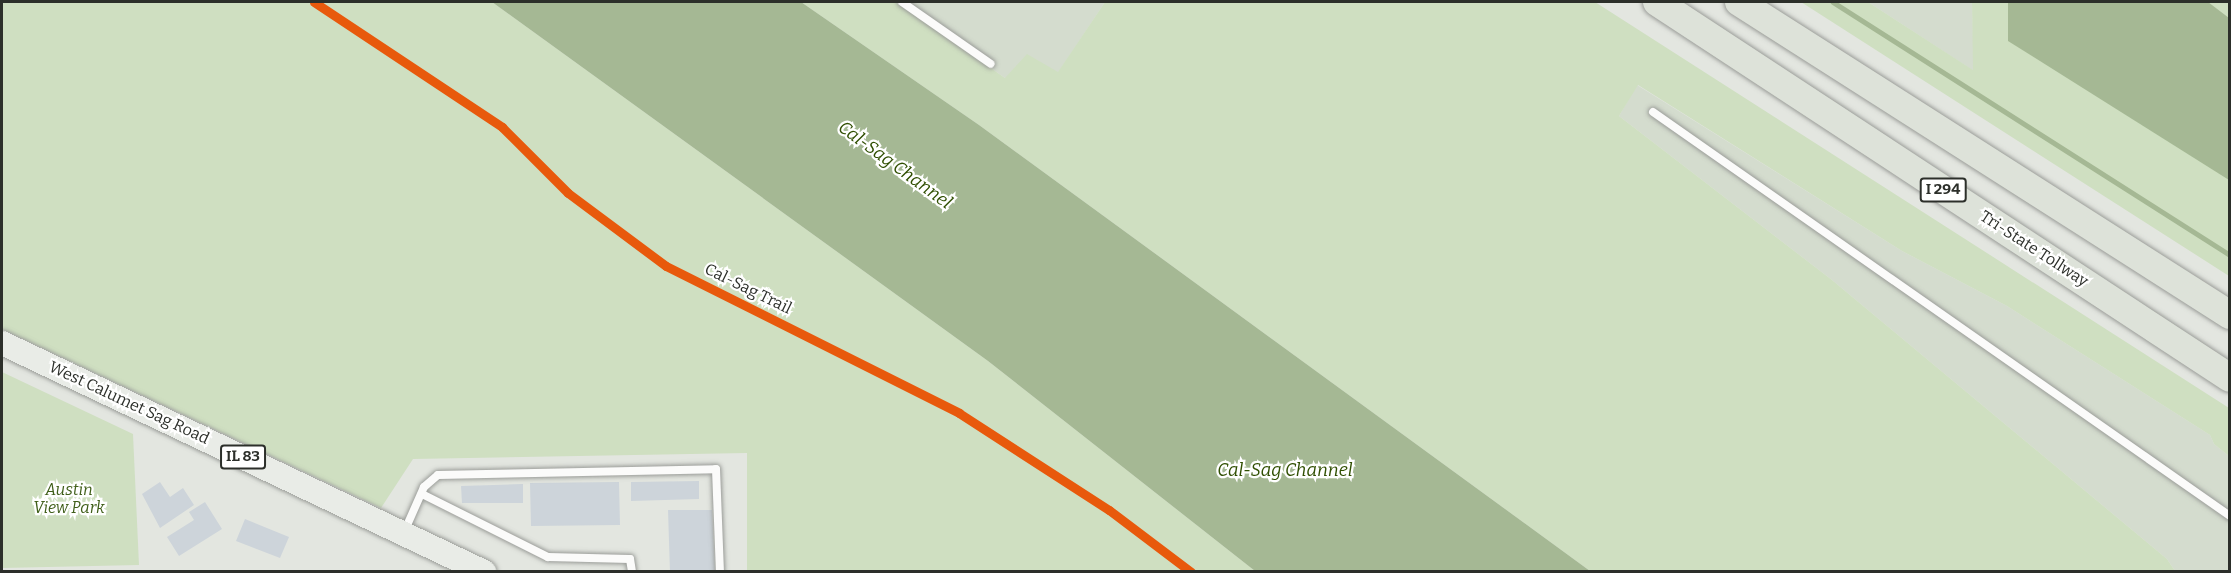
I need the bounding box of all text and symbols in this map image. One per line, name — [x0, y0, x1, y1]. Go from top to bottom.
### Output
water label: Cal-Sag Channel — [834, 117, 956, 213]
road number: I 294 — [1919, 178, 1967, 202]
street label: Tri-State Tollway — [1976, 207, 2092, 291]
street label: Cal-Sag Trail — [701, 260, 795, 318]
street label: West Calumet Sag Road — [46, 357, 212, 449]
road number: IL 83 — [219, 445, 267, 469]
water label: Cal-Sag Channel — [1217, 459, 1353, 481]
park label: Austin View Park — [33, 480, 105, 518]

